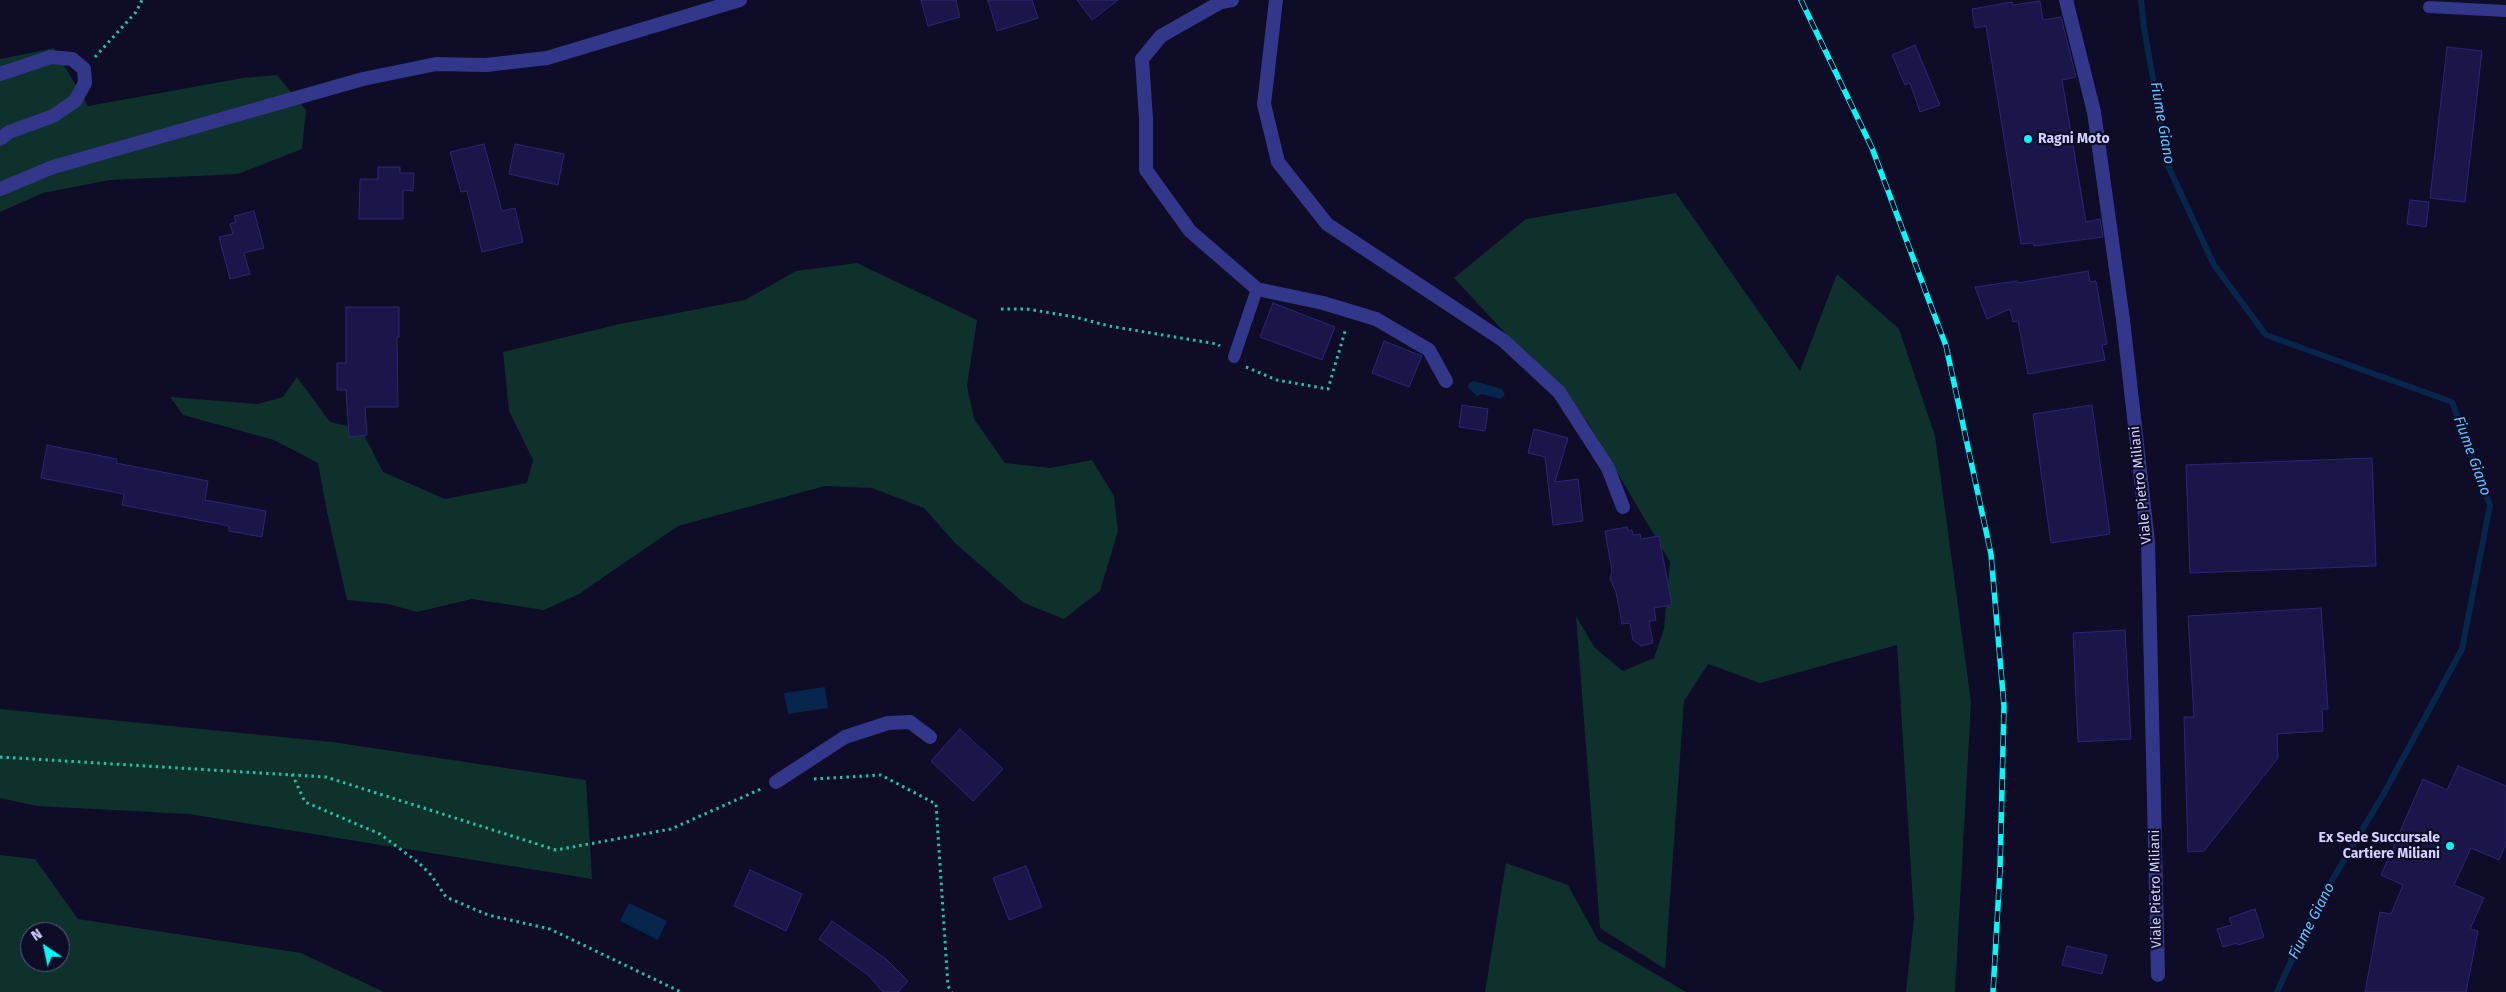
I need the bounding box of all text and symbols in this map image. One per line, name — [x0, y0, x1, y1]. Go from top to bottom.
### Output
water label: Fiume Giano — [2146, 80, 2178, 166]
place label: Ragni Moto — [2038, 131, 2110, 147]
marker: Ragni Moto — [2022, 133, 2034, 145]
water label: Fiume Giano — [2449, 414, 2495, 498]
street label: Viale Pietro Miliani — [2126, 425, 2156, 545]
street label: Viale Pietro Miliani — [2147, 829, 2165, 949]
place label: Ex Sede Succursale Cartiere Miliani — [2319, 830, 2440, 862]
marker: Ex Sede Succursale Cartiere Miliani — [2444, 840, 2456, 852]
water label: Fiume Giano — [2285, 880, 2339, 962]
north arrow — [20, 922, 70, 972]
text: N — [28, 925, 45, 945]

